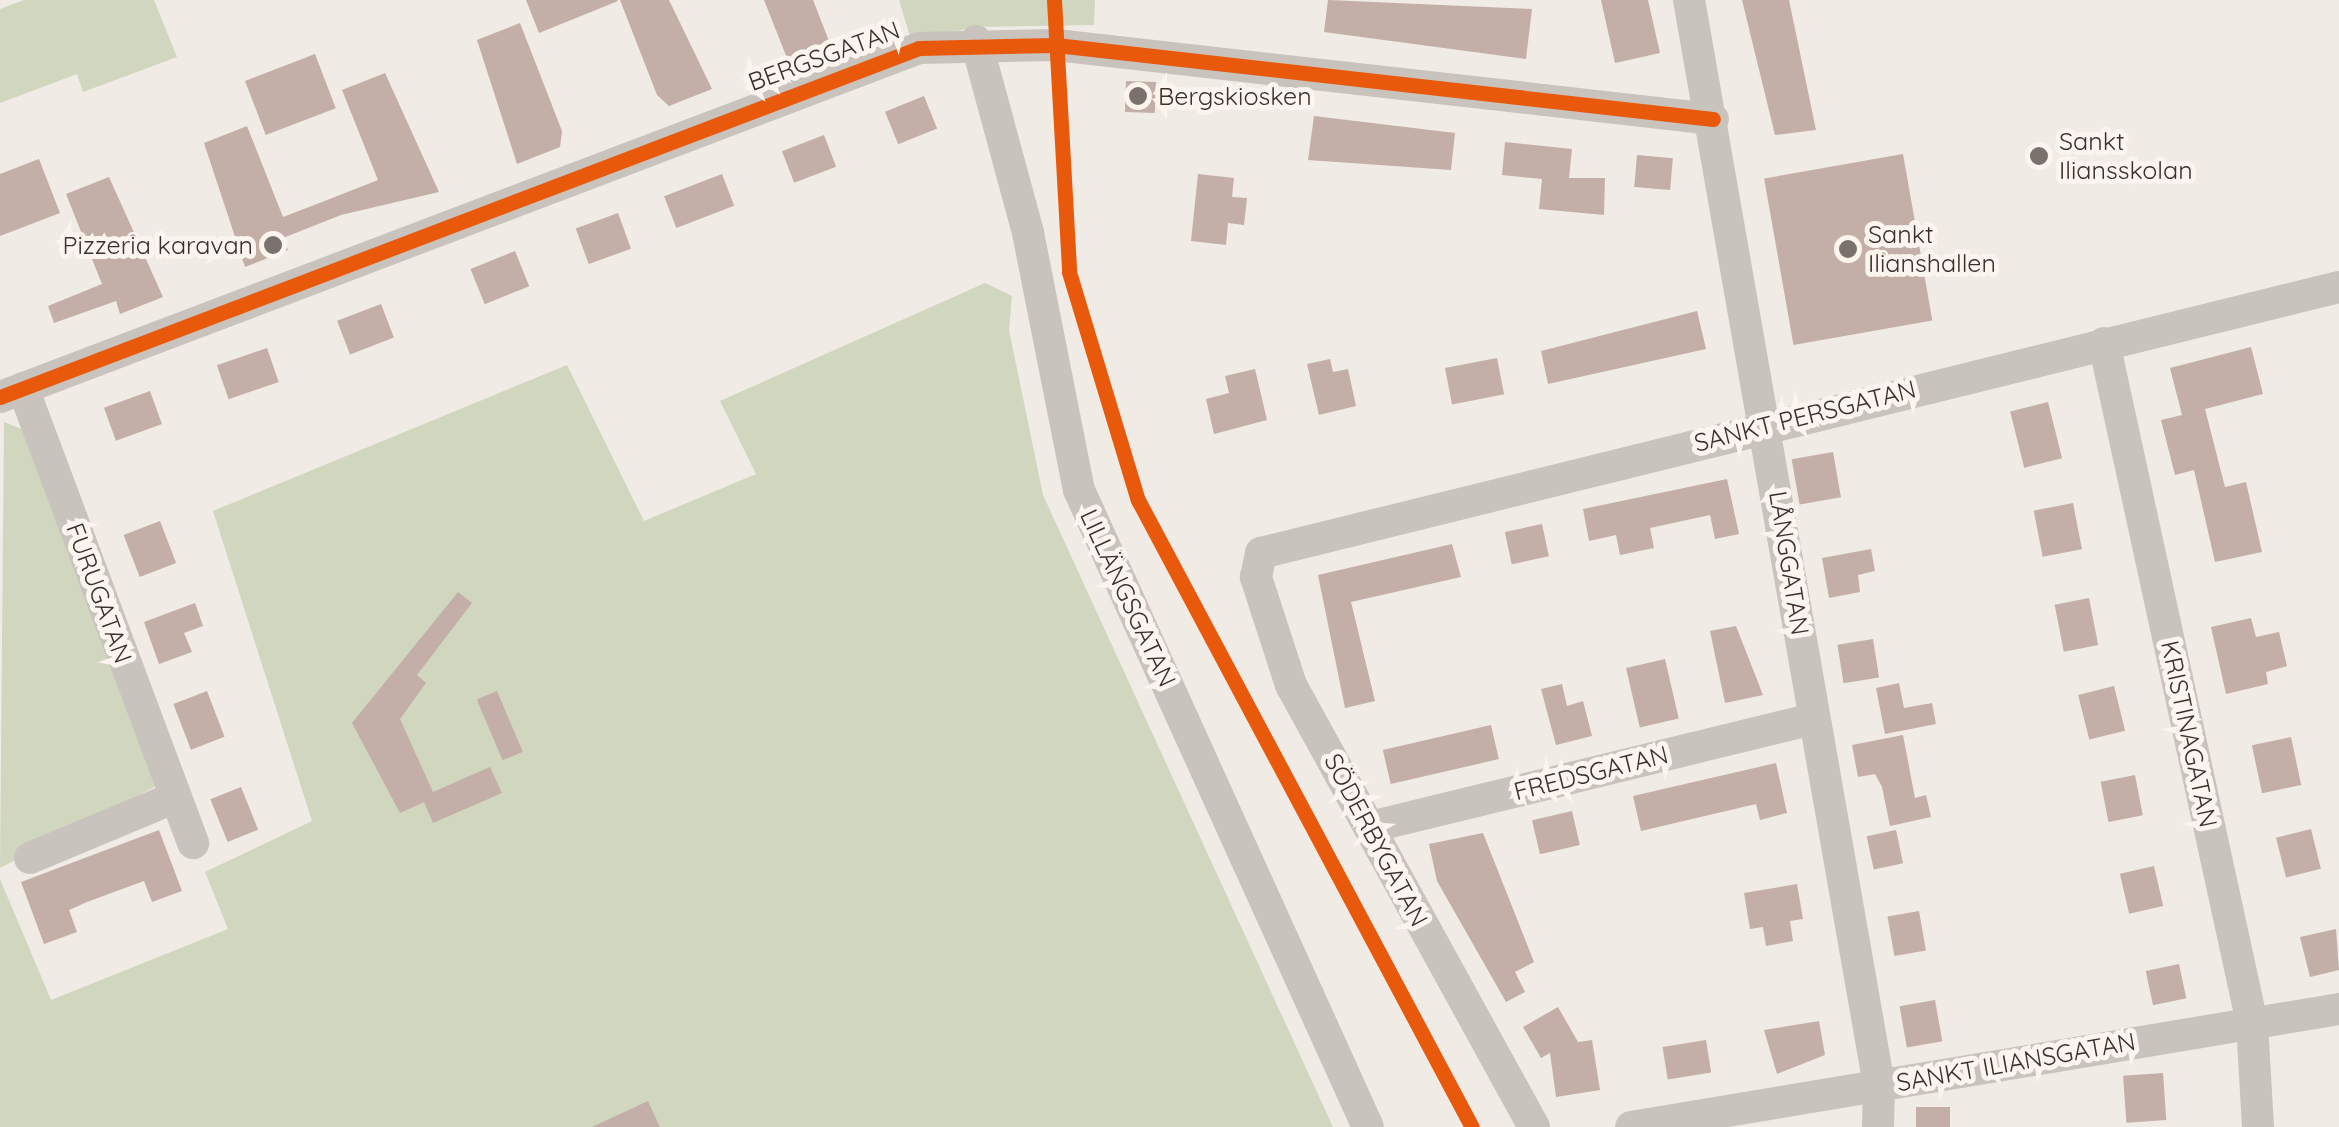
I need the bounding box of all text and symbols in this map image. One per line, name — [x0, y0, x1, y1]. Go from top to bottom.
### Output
street label: BERGSGATAN — [744, 15, 904, 97]
place label: Bergskiosken — [1158, 81, 1312, 111]
marker: Bergskiosken — [1127, 85, 1149, 107]
place label: Sankt Iliansskolan — [2059, 127, 2193, 186]
marker: Sankt Iliansskolan — [2028, 145, 2050, 167]
place label: Sankt Ilianshallen — [1868, 220, 1996, 279]
place label: Pizzeria karavan — [63, 230, 253, 260]
marker: Pizzeria karavan — [262, 234, 284, 256]
marker: Sankt Ilianshallen — [1837, 238, 1859, 260]
street label: SANKT PERSGATAN — [1691, 374, 1919, 458]
street label: LÅNGGATAN — [1763, 489, 1815, 637]
street label: LILLÄNGSGATAN — [1074, 504, 1182, 692]
street label: FURUGATAN — [60, 519, 138, 667]
street label: KRISTINAGATAN — [2155, 638, 2223, 830]
street label: FREDSGATAN — [1511, 739, 1671, 807]
street label: SÖDERBYGATAN — [1318, 748, 1434, 932]
street label: SANKT ILIANSGATAN — [1894, 1026, 2138, 1098]

